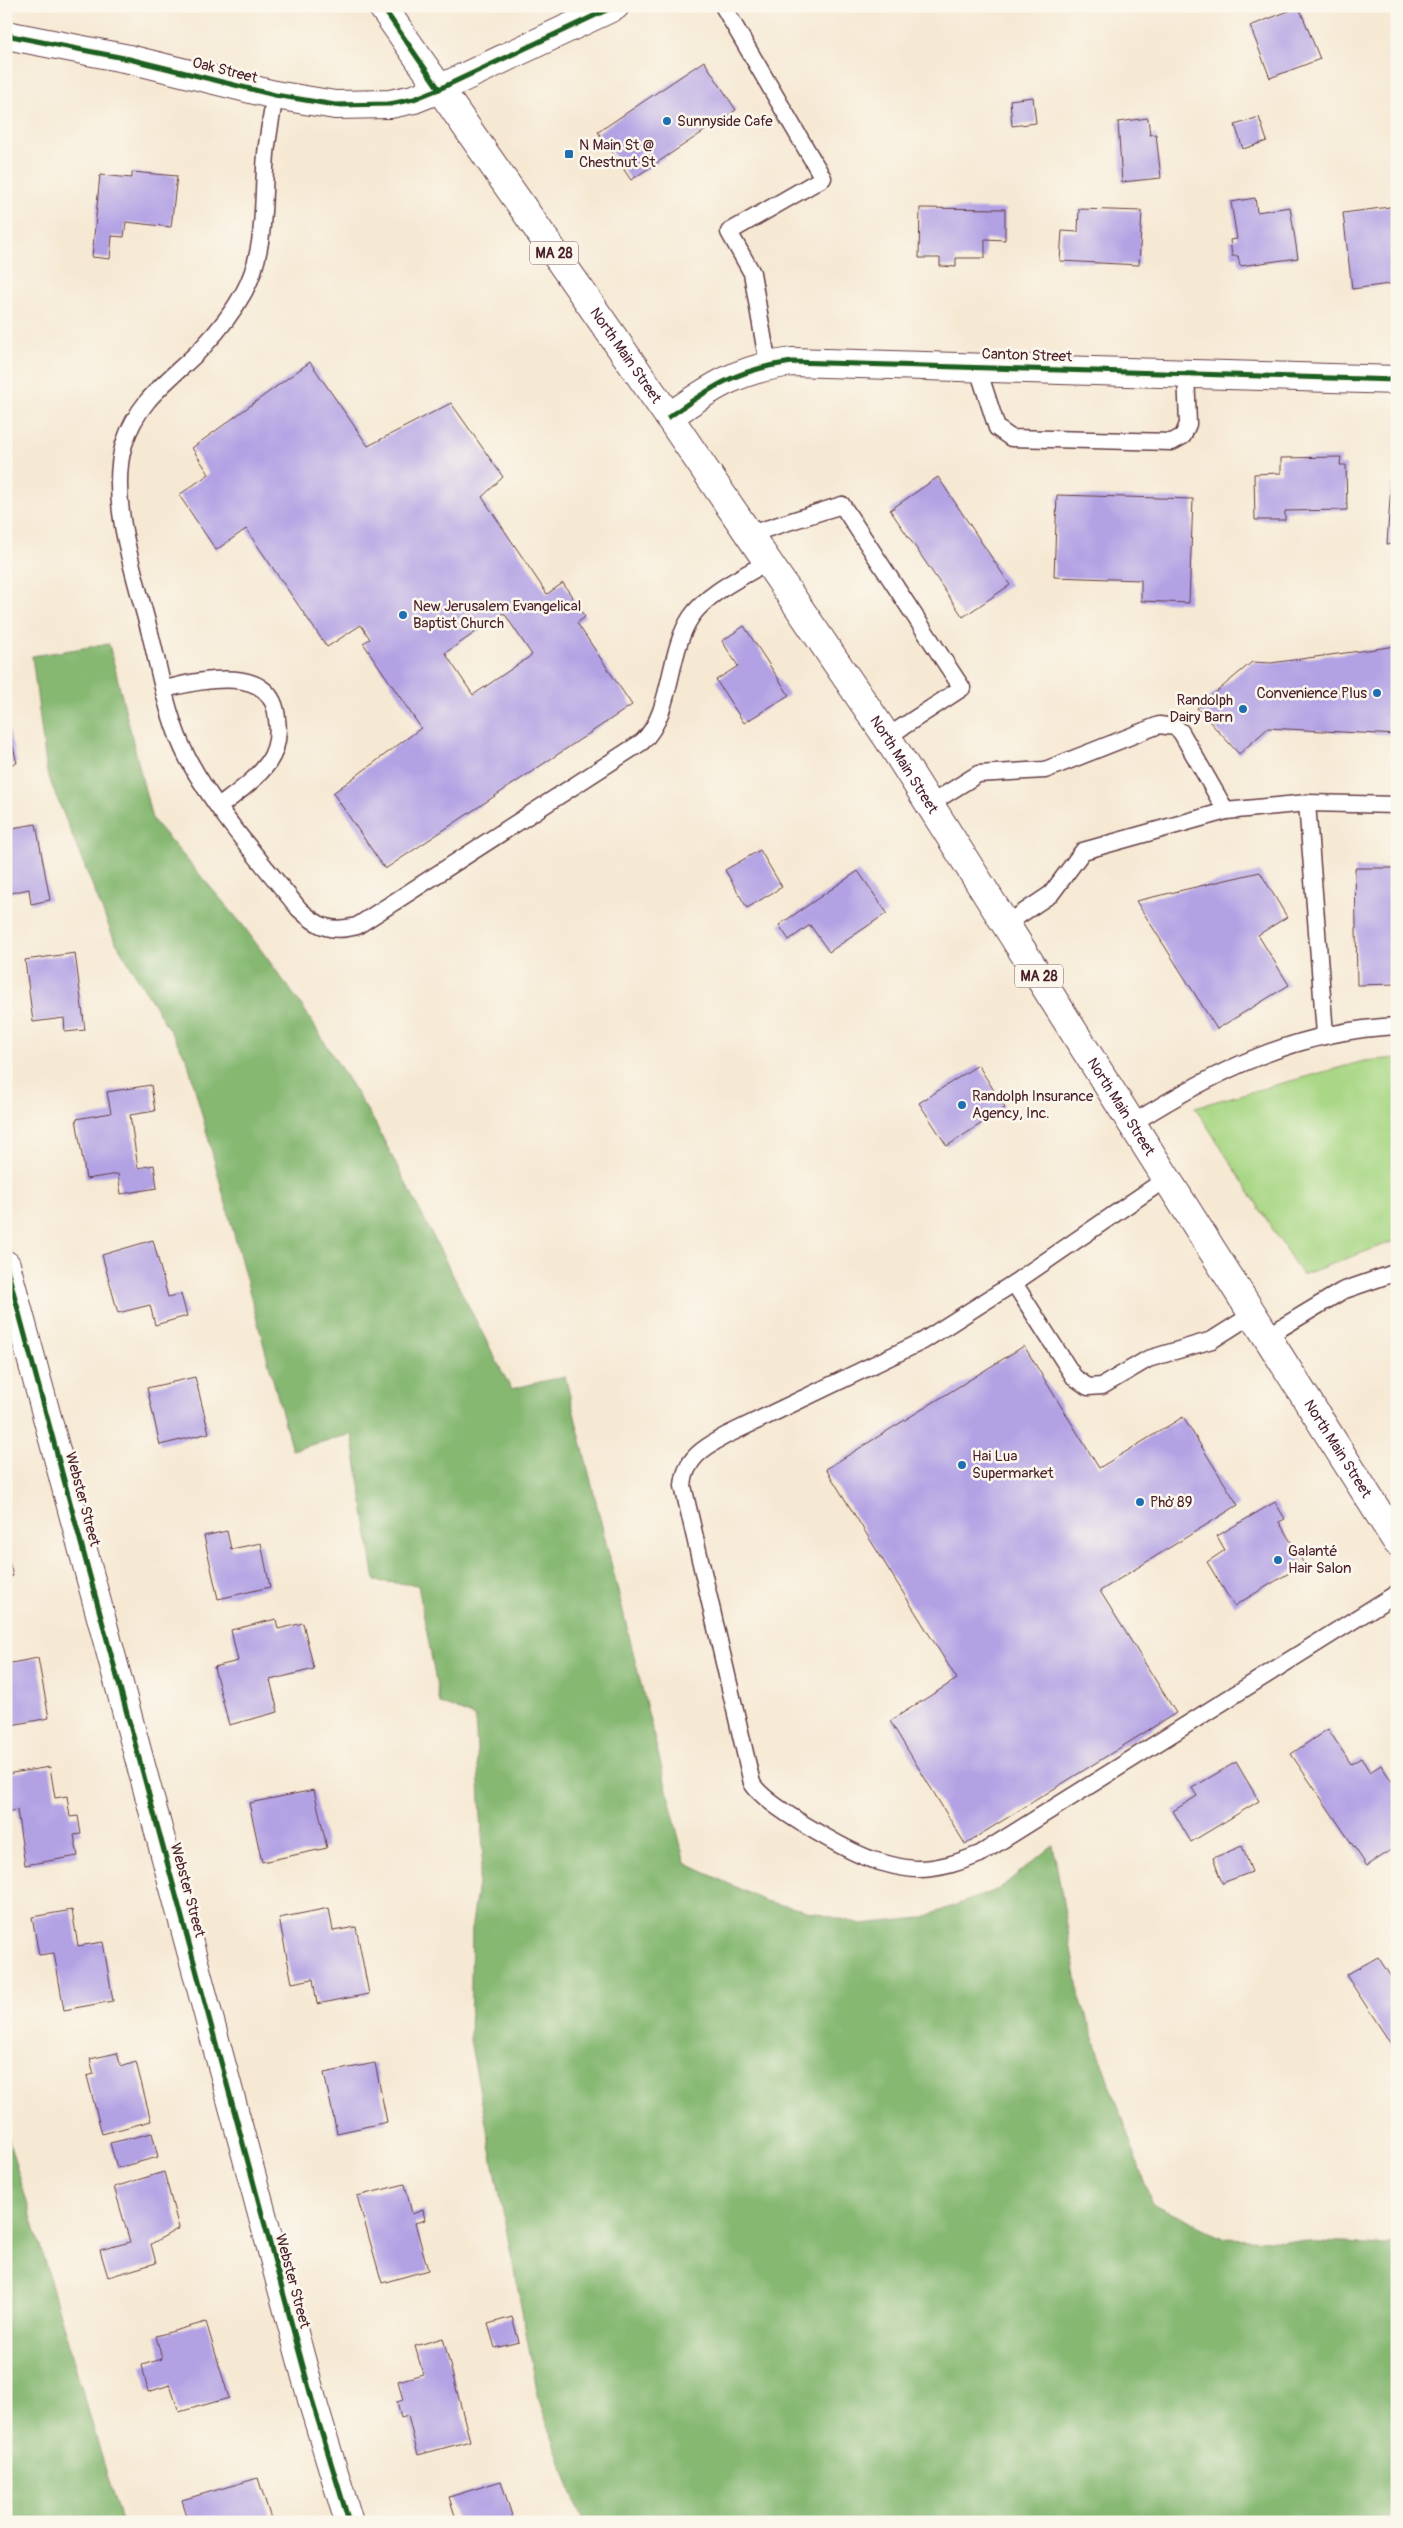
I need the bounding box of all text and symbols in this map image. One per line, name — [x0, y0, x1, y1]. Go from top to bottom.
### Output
street label: Oak Street — [190, 53, 260, 88]
place label: Sunnyside Cafe — [677, 112, 773, 131]
marker: Sunnyside Cafe — [661, 115, 673, 127]
place label: N Main St @ Chestnut St — [579, 136, 657, 172]
marker: N Main St @ Chestnut St — [563, 148, 575, 160]
road number: MA 28 — [530, 242, 578, 264]
street label: North Main Street — [585, 304, 666, 408]
street label: Canton Street — [981, 344, 1073, 367]
place label: New Jerusalem Evangelical Baptist Church — [413, 597, 581, 633]
marker: New Jerusalem Evangelical Baptist Church — [397, 609, 409, 621]
place label: Convenience Plus — [1256, 684, 1367, 703]
marker: Convenience Plus — [1371, 687, 1383, 699]
place label: Randolph Dairy Barn — [1170, 691, 1233, 727]
marker: Randolph Dairy Barn — [1237, 703, 1249, 715]
street label: North Main Street — [865, 712, 943, 818]
road number: MA 28 — [1015, 964, 1063, 988]
street label: North Main Street — [1083, 1054, 1159, 1160]
place label: Randolph Insurance Agency, Inc. — [972, 1087, 1094, 1123]
marker: Randolph Insurance Agency, Inc. — [956, 1099, 968, 1111]
street label: North Main Street — [1299, 1396, 1376, 1502]
place label: Hai Lua Supermarket — [972, 1447, 1054, 1483]
street label: Webster Street — [61, 1450, 104, 1549]
marker: Hai Lua Supermarket — [956, 1459, 968, 1471]
place label: Phở 89 — [1150, 1493, 1192, 1512]
marker: Phở 89 — [1134, 1496, 1146, 1508]
place label: Galanté Hair Salon — [1288, 1542, 1351, 1578]
marker: Galanté Hair Salon — [1272, 1554, 1284, 1566]
street label: Webster Street — [166, 1841, 209, 1940]
street label: Webster Street — [271, 2232, 314, 2331]

